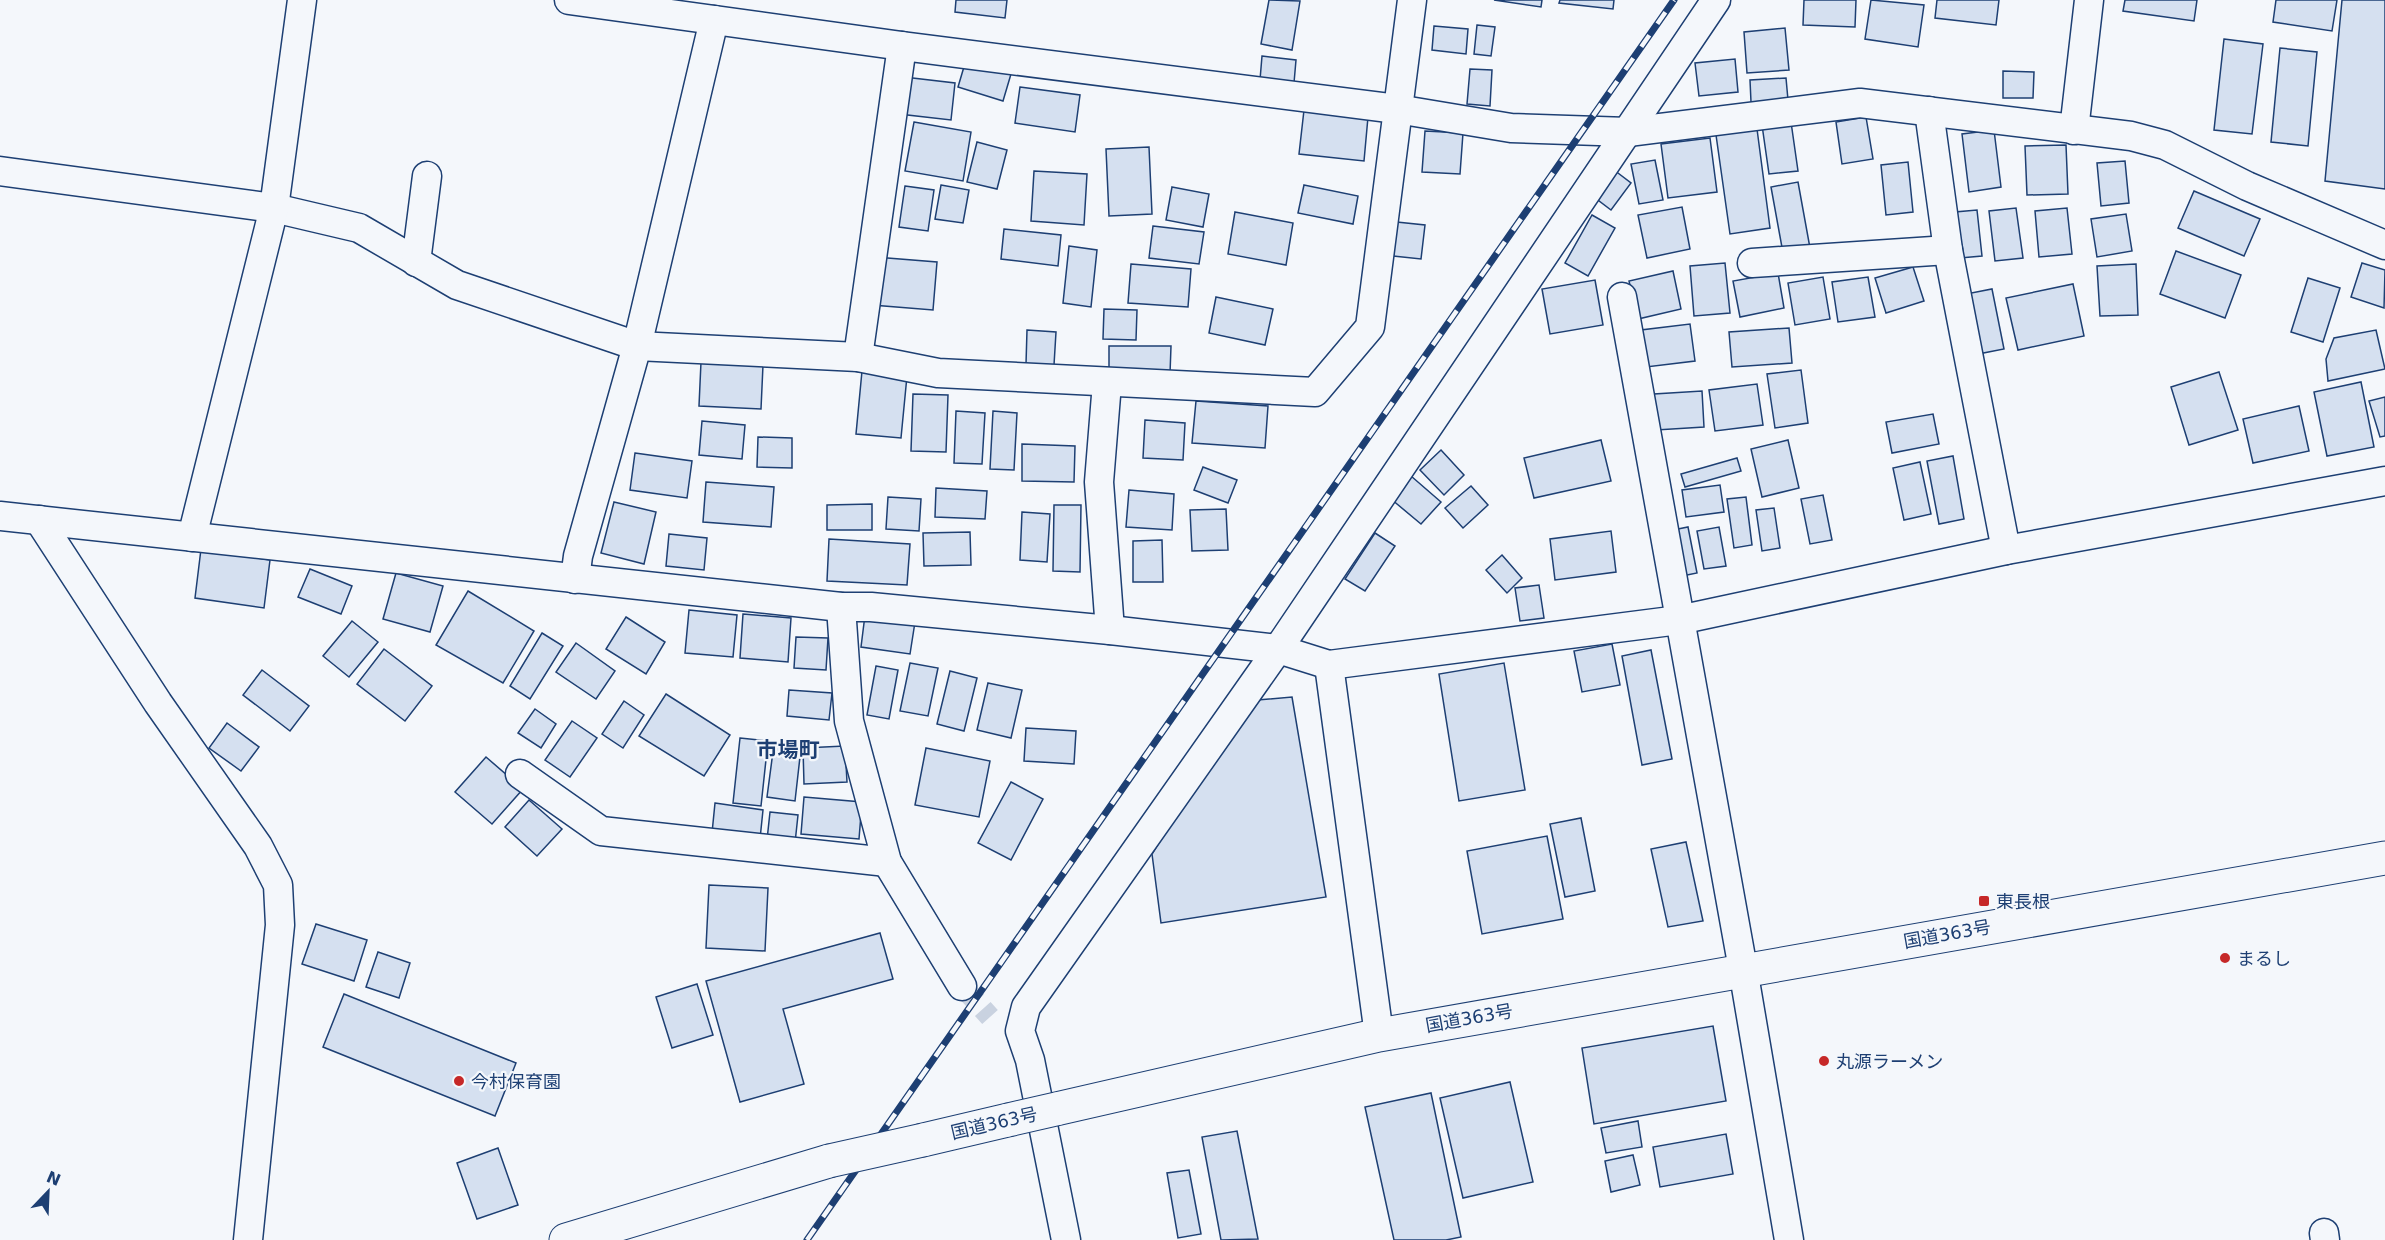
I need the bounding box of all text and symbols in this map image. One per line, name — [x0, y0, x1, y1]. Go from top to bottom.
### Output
district label: 市場町 — [757, 738, 820, 762]
place label: 東長根 — [1996, 891, 2050, 912]
marker: 東長根 — [1977, 894, 1991, 908]
street label: 国道363号 — [1902, 916, 1992, 952]
place label: まるし — [2237, 948, 2291, 969]
marker: まるし — [2218, 951, 2232, 965]
street label: 国道363号 — [1424, 1000, 1514, 1036]
place label: 丸源ラーメン — [1836, 1051, 1943, 1072]
marker: 丸源ラーメン — [1817, 1054, 1831, 1068]
place label: 今村保育園 — [471, 1071, 561, 1092]
marker: 今村保育園 — [452, 1074, 466, 1088]
street label: 国道363号 — [949, 1103, 1039, 1143]
north arrow — [18, 1162, 78, 1222]
text: N — [44, 1167, 64, 1190]

